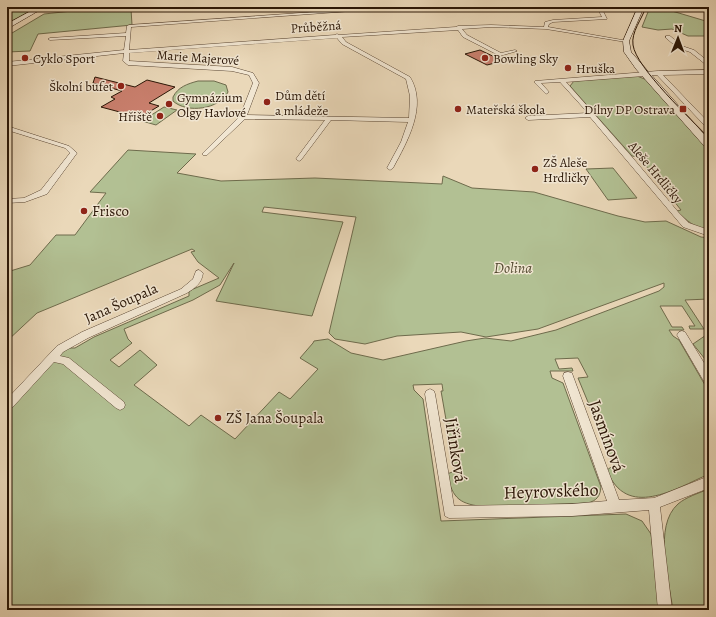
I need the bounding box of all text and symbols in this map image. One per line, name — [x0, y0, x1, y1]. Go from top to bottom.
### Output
street label: Průběžná — [290, 16, 342, 37]
north arrow — [658, 18, 698, 58]
text: N — [674, 21, 682, 36]
street label: Marie Majerové — [156, 46, 240, 69]
place label: Cyklo Sport — [33, 50, 96, 67]
place label: Bowling Sky — [493, 50, 558, 67]
marker: Cyklo Sport — [20, 53, 30, 63]
marker: Bowling Sky — [480, 53, 490, 63]
place label: Hruška — [576, 60, 615, 77]
marker: Hruška — [563, 63, 573, 73]
place label: Školní bufet — [49, 78, 114, 95]
marker: Školní bufet — [116, 81, 126, 91]
place label: Dům dětí a mládeže — [275, 87, 328, 119]
place label: Gymnázium Olgy Havlové — [177, 89, 246, 121]
marker: Dům dětí a mládeže — [262, 97, 272, 107]
marker: Gymnázium Olgy Havlové — [164, 99, 174, 109]
place label: Mateřská škola — [466, 101, 545, 118]
place label: Dílny DP Ostrava — [584, 101, 675, 118]
marker: Mateřská škola — [453, 104, 463, 114]
marker: Dílny DP Ostrava — [678, 104, 688, 114]
place label: Hřiště — [118, 108, 152, 125]
marker: Hřiště — [155, 111, 165, 121]
street label: Aleše Hrdličky — [624, 137, 687, 207]
place label: ZŠ Aleše Hrdličky — [543, 154, 589, 186]
marker: ZŠ Aleše Hrdličky — [530, 164, 540, 174]
place label: Frisco — [92, 201, 129, 221]
marker: Frisco — [79, 206, 89, 216]
park label: Dolina — [494, 258, 532, 278]
street label: Jana Šoupala — [81, 278, 161, 328]
street label: Jasmínová — [583, 396, 631, 476]
place label: ZŠ Jana Šoupala — [226, 408, 324, 428]
marker: ZŠ Jana Šoupala — [213, 413, 223, 423]
street label: Jiřinková — [439, 416, 473, 485]
street label: Heyrovského — [503, 477, 599, 505]

